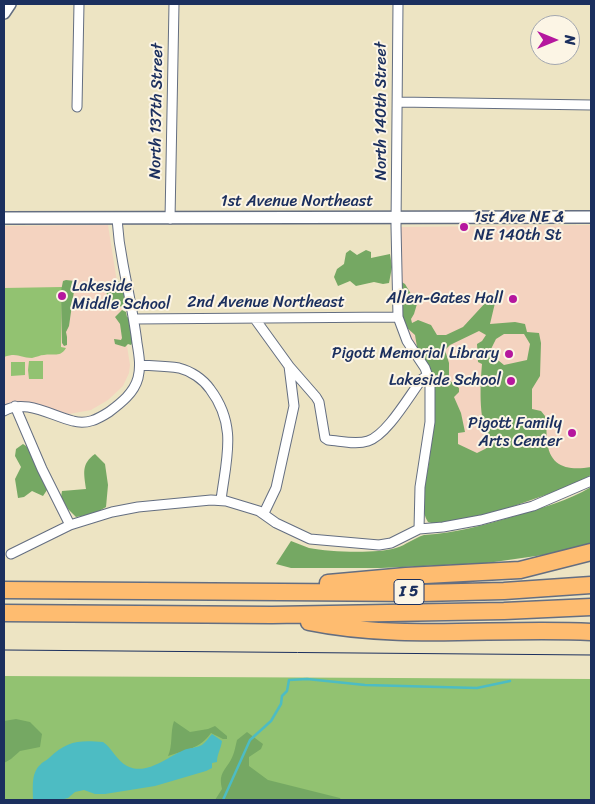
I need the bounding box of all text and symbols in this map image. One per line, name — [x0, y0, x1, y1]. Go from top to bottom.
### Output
north arrow — [530, 15, 580, 65]
text: N — [557, 35, 582, 45]
street label: North 140th Street — [372, 42, 392, 180]
street label: North 137th Street — [146, 43, 168, 179]
street label: 1st Avenue Northeast — [221, 192, 373, 212]
place label: 1st Ave NE & NE 140th St — [474, 208, 564, 246]
marker: 1st Ave NE & NE 140th St — [458, 221, 470, 233]
place label: Lakeside Middle School — [72, 277, 171, 315]
place label: Allen-Gates Hall — [386, 289, 503, 309]
marker: Lakeside Middle School — [56, 290, 68, 302]
street label: 2nd Avenue Northeast — [187, 293, 345, 313]
marker: Allen-Gates Hall — [507, 293, 519, 305]
place label: Pigott Memorial Library — [332, 344, 499, 364]
marker: Pigott Memorial Library — [503, 348, 515, 360]
place label: Lakeside School — [389, 371, 501, 391]
marker: Lakeside School — [505, 375, 517, 387]
place label: Pigott Family Arts Center — [468, 414, 562, 452]
marker: Pigott Family Arts Center — [566, 427, 578, 439]
road number: I 5 — [394, 580, 424, 604]

